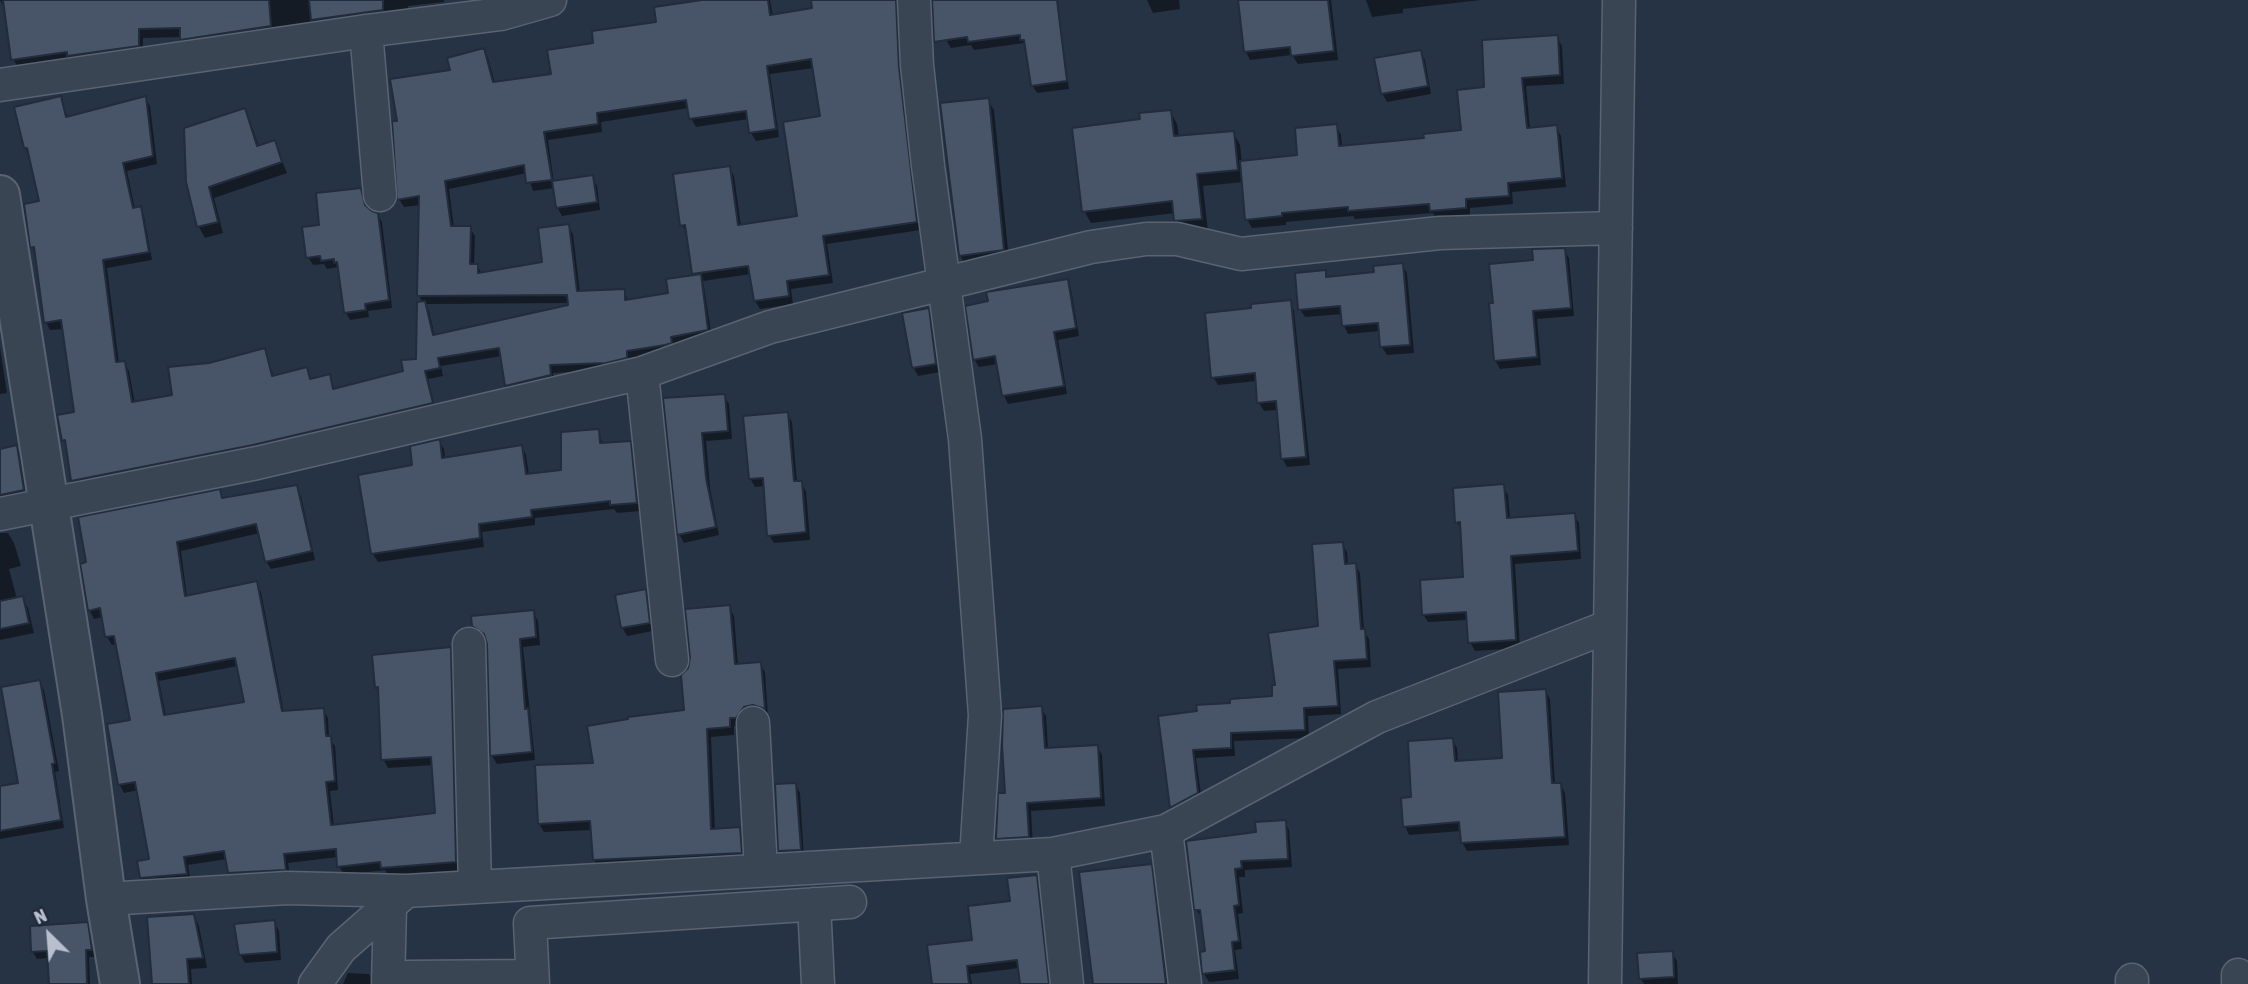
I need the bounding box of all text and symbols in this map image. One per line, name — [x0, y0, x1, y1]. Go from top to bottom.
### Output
north arrow — [14, 900, 84, 970]
text: N — [30, 904, 50, 928]

